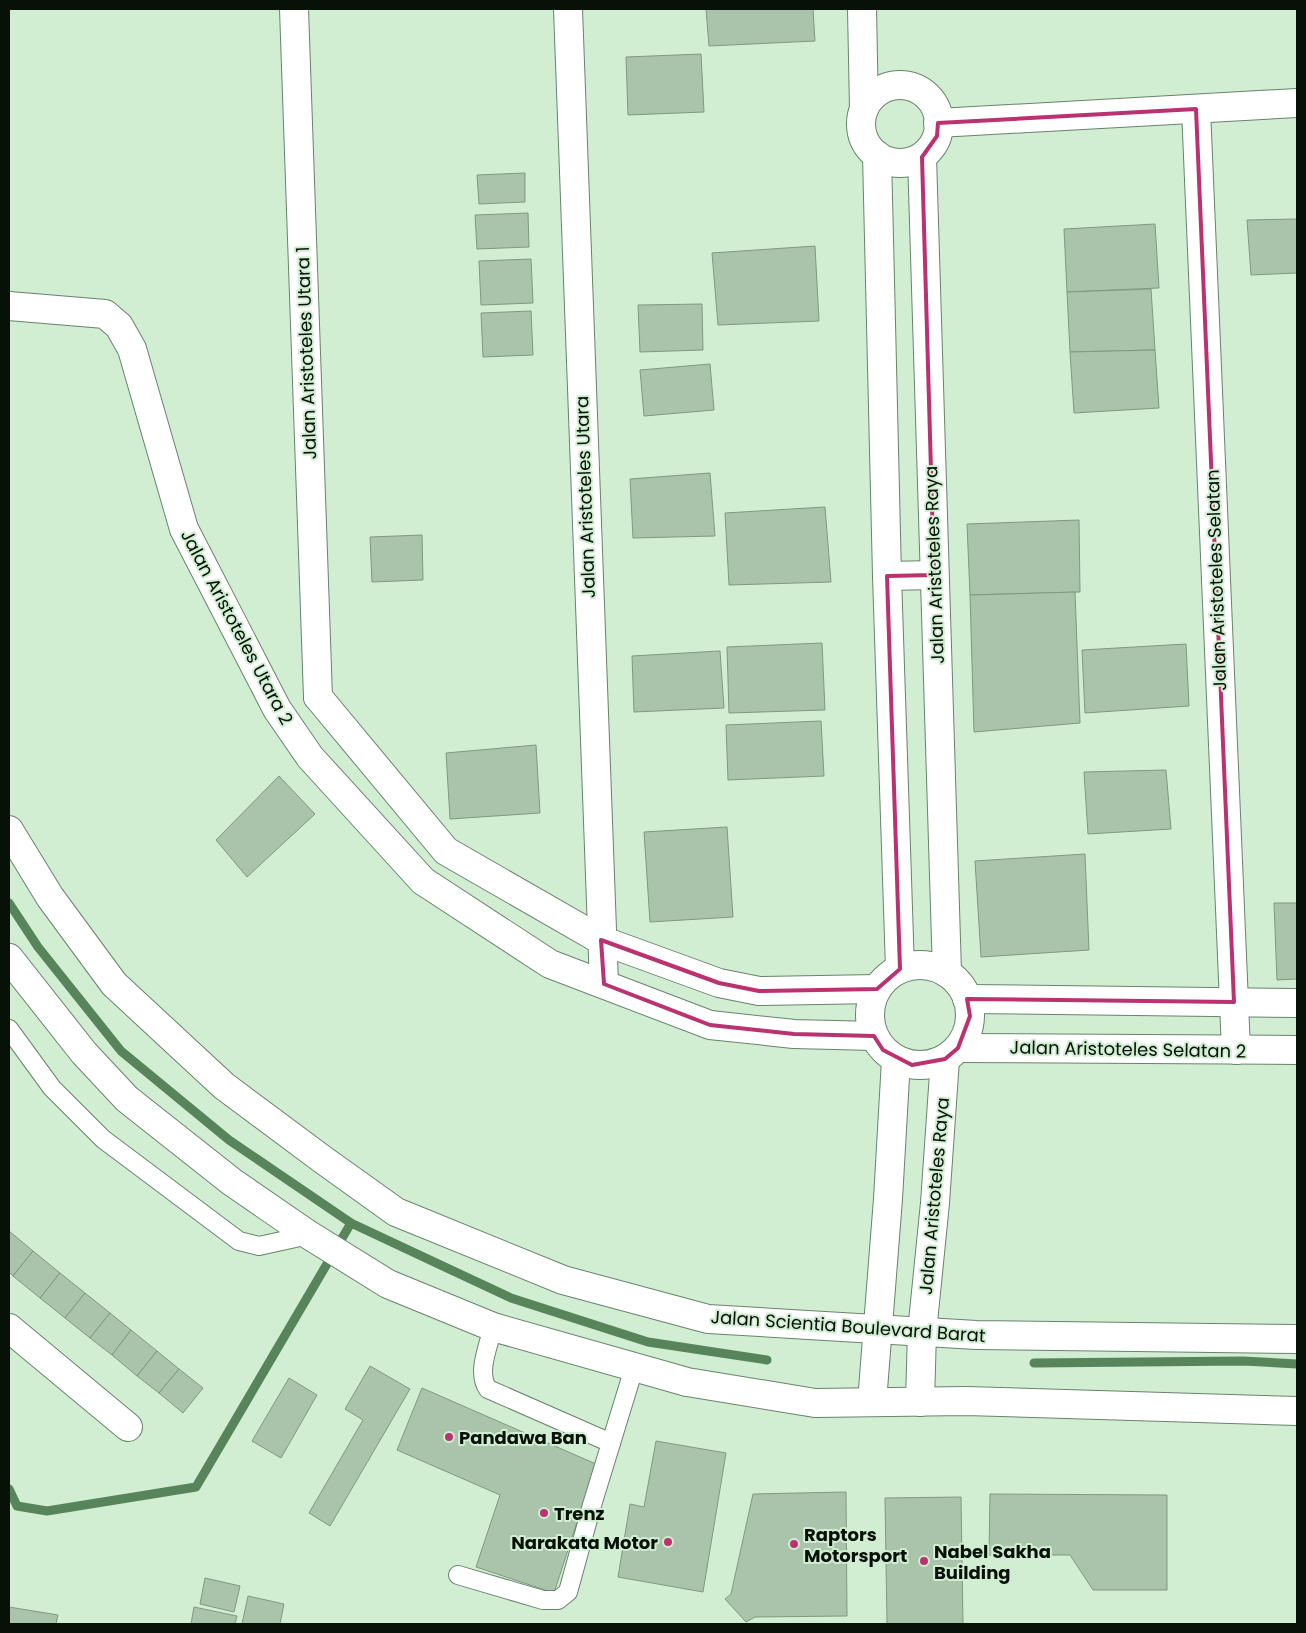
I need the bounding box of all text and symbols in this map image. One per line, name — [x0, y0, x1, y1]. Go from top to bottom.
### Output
street label: Jalan Aristoteles Utara 1 — [290, 246, 322, 460]
street label: Jalan Aristoteles Utara — [569, 395, 601, 599]
street label: Jalan Aristoteles Raya — [918, 465, 950, 665]
street label: Jalan Aristoteles Selatan — [1200, 469, 1232, 691]
street label: Jalan Aristoteles Utara 2 — [175, 525, 299, 729]
street label: Jalan Aristoteles Selatan 2 — [1010, 1034, 1246, 1064]
street label: Jalan Aristoteles Raya — [913, 1096, 955, 1296]
street label: Jalan Scientia Boulevard Barat — [710, 1304, 986, 1348]
place label: Pandawa Ban — [459, 1425, 587, 1450]
marker: Pandawa Ban — [443, 1431, 455, 1443]
place label: Trenz — [554, 1501, 605, 1526]
marker: Trenz — [538, 1507, 550, 1519]
place label: Raptors Motorsport — [804, 1522, 907, 1568]
place label: Narakata Motor — [511, 1530, 658, 1555]
marker: Narakata Motor — [662, 1536, 674, 1548]
marker: Raptors Motorsport — [788, 1538, 800, 1550]
place label: Nabel Sakha Building — [934, 1539, 1051, 1585]
marker: Nabel Sakha Building — [918, 1555, 930, 1567]

